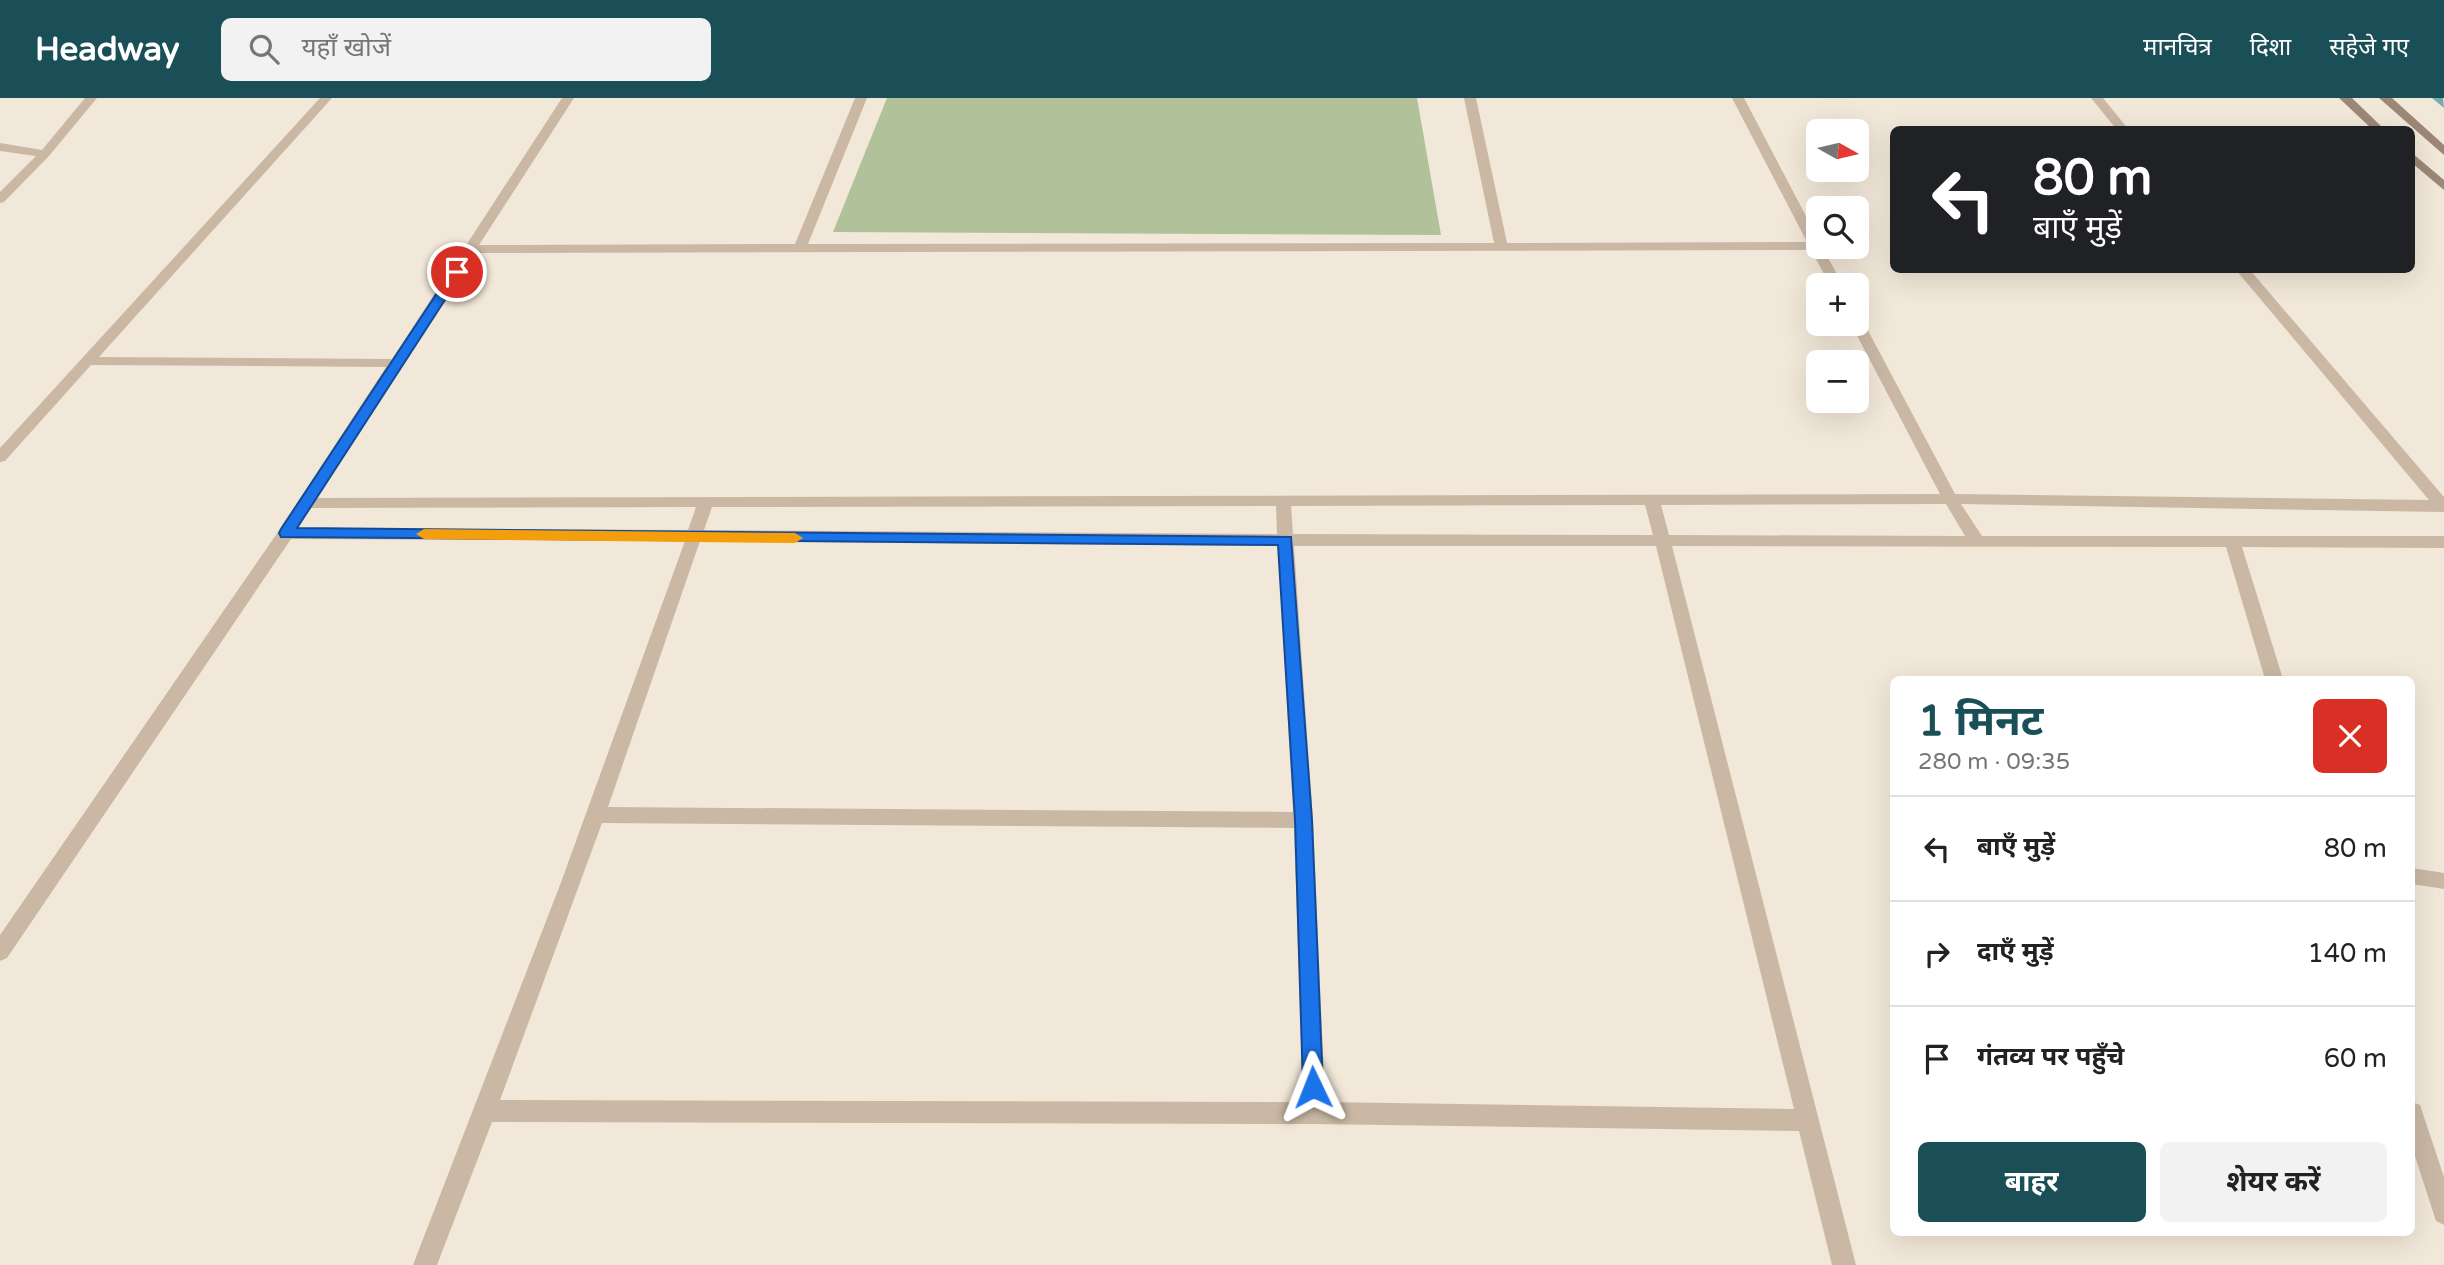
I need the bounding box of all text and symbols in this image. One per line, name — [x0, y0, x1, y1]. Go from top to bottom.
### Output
search box — [221, 18, 711, 81]
text: Headway — [35, 30, 179, 69]
icon: search — [245, 30, 283, 68]
text: यहाँ खोजें — [301, 32, 391, 63]
text: मानचित्र — [2143, 33, 2212, 62]
text: दिशा — [2250, 33, 2291, 62]
text: सहेजे गए — [2329, 33, 2409, 62]
north arrow — [1806, 119, 1869, 182]
map controls — [1806, 119, 1869, 413]
text: 80 m — [2033, 149, 2152, 208]
icon: left — [1918, 154, 2009, 245]
button: search — [1806, 196, 1869, 259]
text: बाएँ मुड़ें — [2033, 209, 2122, 247]
pin — [427, 242, 487, 302]
icon: arrive — [438, 253, 476, 291]
button: + — [1806, 273, 1869, 336]
button: − — [1806, 350, 1869, 413]
text: 1 मिनट — [1918, 696, 2043, 747]
button: close — [2313, 699, 2387, 773]
text: 280 m · 09:35 — [1918, 748, 2070, 776]
icon: left — [1918, 830, 1956, 868]
text: बाएँ मुड़ें — [1977, 831, 2055, 862]
text: 80 m — [2324, 833, 2387, 864]
icon: right — [1918, 935, 1956, 973]
text: दाएँ मुड़ें — [1977, 936, 2054, 967]
text: 140 m — [2307, 938, 2387, 969]
icon: arrive — [1918, 1040, 1956, 1078]
text: गंतव्य पर पहुँचे — [1977, 1041, 2124, 1072]
text: 60 m — [2324, 1043, 2387, 1074]
position arrow — [1276, 1050, 1350, 1124]
button: बाहर — [1918, 1142, 2146, 1222]
button: शेयर करें — [2160, 1142, 2387, 1222]

